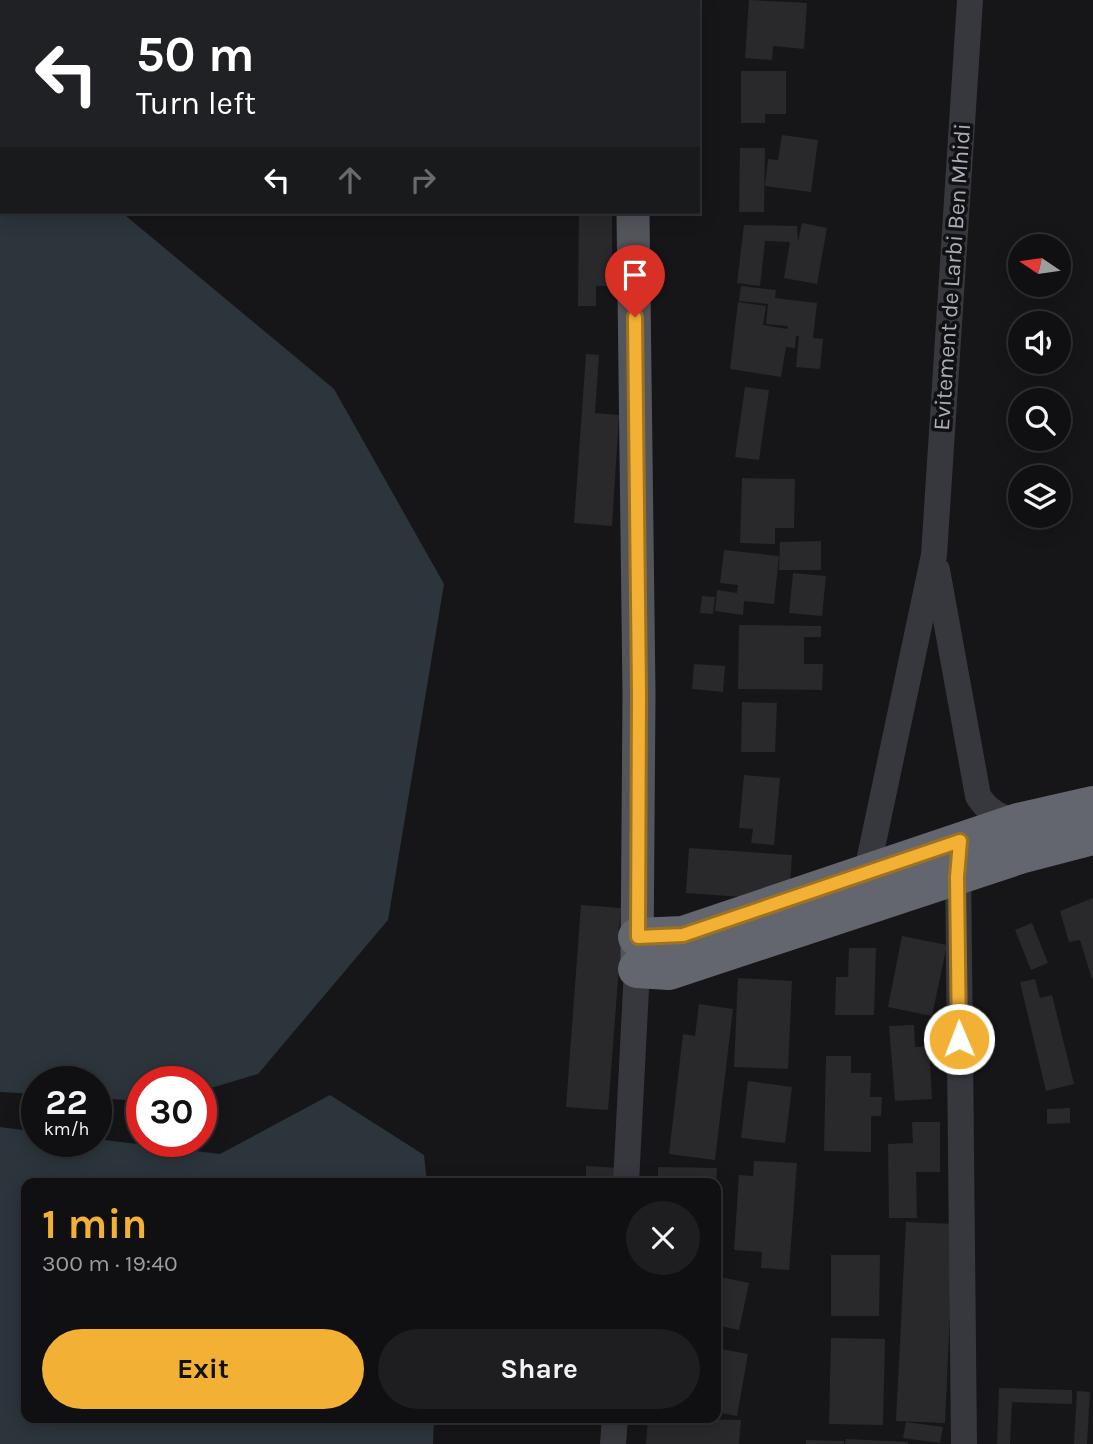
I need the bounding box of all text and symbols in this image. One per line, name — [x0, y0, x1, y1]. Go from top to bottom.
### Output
text: 50 m — [136, 26, 254, 83]
icon: left — [21, 28, 112, 119]
text: Turn left — [136, 85, 256, 122]
street label: Evitement de Larbi Ben Mhidi — [928, 123, 976, 431]
icon: left — [258, 161, 296, 199]
icon: ahead — [331, 161, 369, 199]
icon: right — [404, 161, 442, 199]
north arrow — [1008, 234, 1071, 298]
map controls — [1008, 234, 1071, 528]
pin — [605, 245, 665, 317]
icon: arrive — [616, 256, 654, 294]
button: sound — [1008, 311, 1071, 374]
button: search — [1008, 388, 1071, 451]
button: layers — [1008, 465, 1071, 528]
position arrow — [922, 1002, 996, 1076]
speed limit sign: 30 — [126, 1066, 217, 1157]
text: 22 — [45, 1082, 88, 1123]
text: km/h — [44, 1118, 89, 1140]
text: 1 min — [42, 1199, 147, 1249]
button: close — [626, 1201, 700, 1275]
text: 300 m · 19:40 — [42, 1250, 178, 1277]
button: Exit — [42, 1329, 364, 1409]
button: Share — [378, 1329, 700, 1409]

